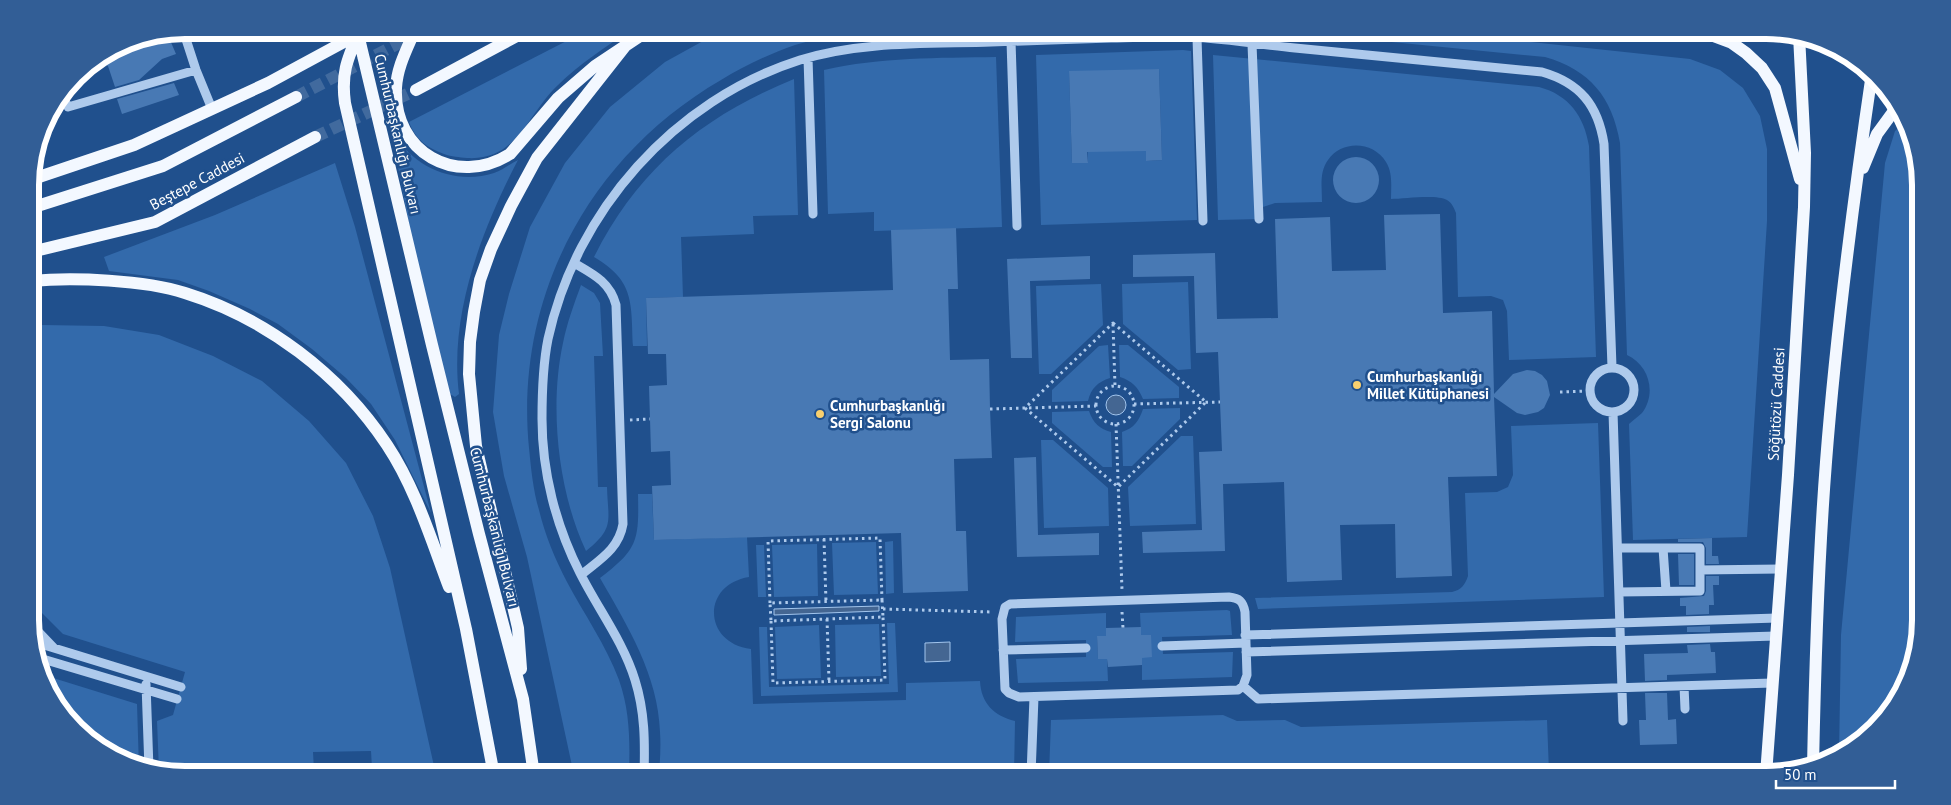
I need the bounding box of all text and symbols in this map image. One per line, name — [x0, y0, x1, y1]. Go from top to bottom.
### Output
street label: Cumhurbaşkanlığı Bulvarı — [370, 52, 426, 216]
street label: Beştepe Caddesi — [146, 148, 248, 214]
street label: Söğütözü Caddesi — [1764, 347, 1788, 461]
place label: Cumhurbaşkanlığı Millet Kütüphanesi — [1367, 367, 1489, 403]
marker: Cumhurbaşkanlığı Millet Kütüphanesi — [1351, 379, 1363, 391]
place label: Cumhurbaşkanlığı Sergi Salonu — [830, 396, 945, 432]
marker: Cumhurbaşkanlığı Sergi Salonu — [814, 408, 826, 420]
street label: Cumhurbaşkanlığı Bulvarı — [466, 445, 524, 609]
scale bar — [1776, 758, 1895, 790]
text: 50 m — [1784, 765, 1817, 784]

